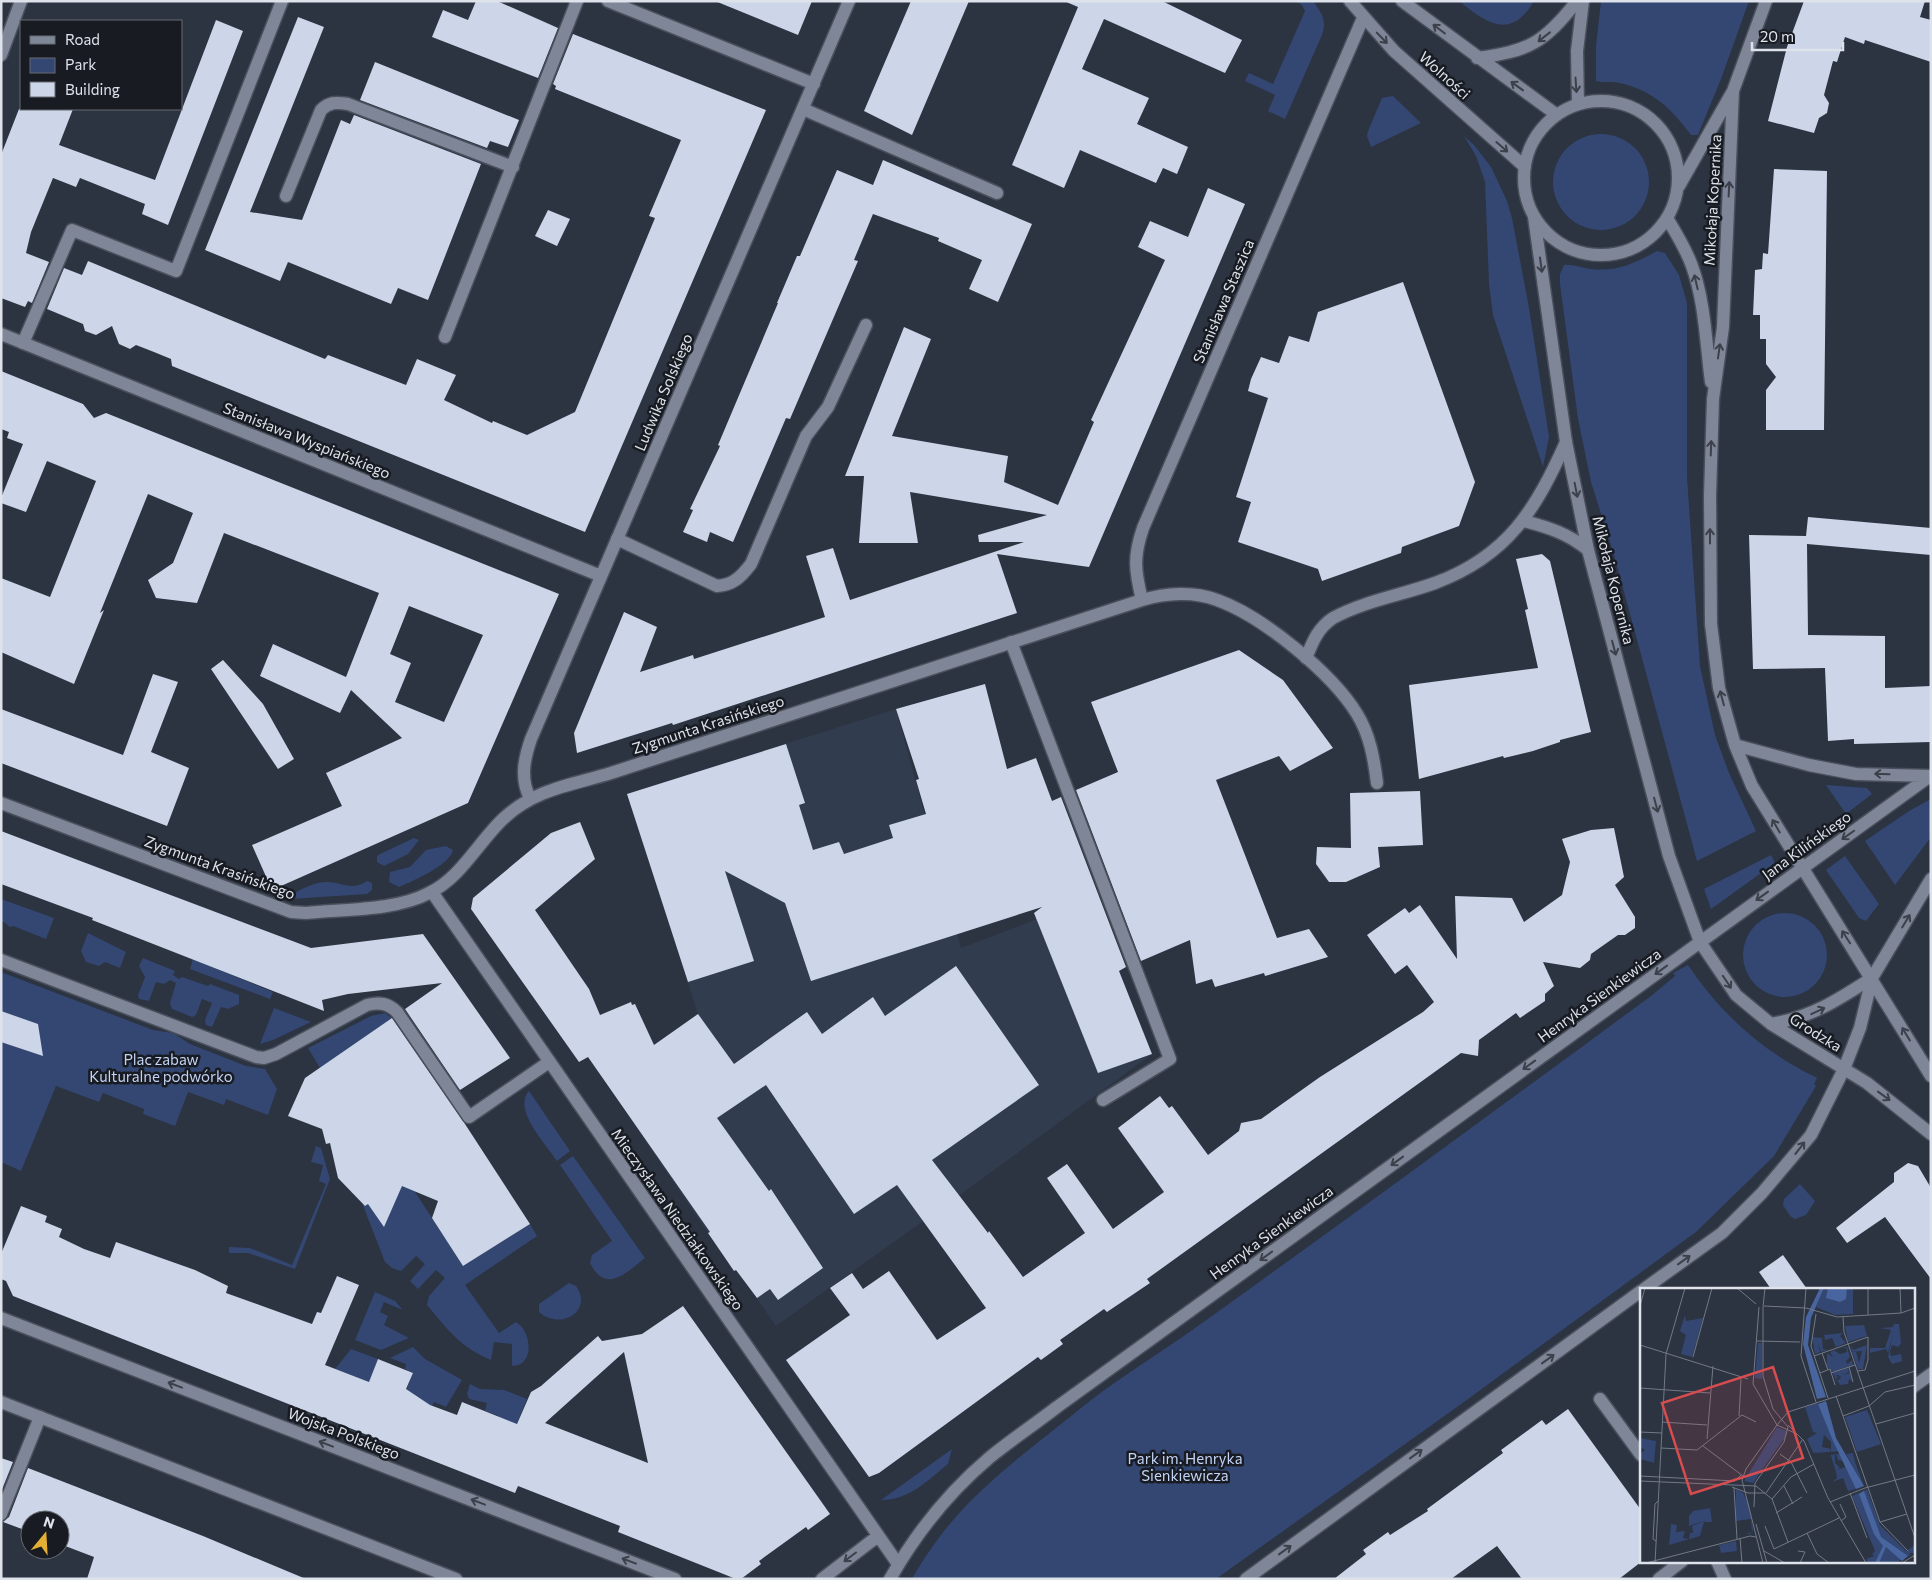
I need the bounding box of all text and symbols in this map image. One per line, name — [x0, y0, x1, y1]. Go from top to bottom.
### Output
legend — [20, 20, 182, 110]
scale bar — [1752, 20, 1843, 52]
one-way arrow — [1433, 24, 1446, 35]
text: 20 m — [1760, 27, 1794, 45]
text: Road — [65, 30, 100, 48]
one-way arrow — [1538, 31, 1551, 42]
one-way arrow — [1376, 32, 1388, 44]
street label: Wolności — [1416, 47, 1474, 103]
text: Park — [65, 55, 96, 73]
one-way arrow — [1572, 76, 1581, 92]
text: Building — [65, 80, 120, 98]
one-way arrow — [1511, 81, 1524, 92]
street label: Mikołaja Kopernika — [1700, 134, 1724, 266]
one-way arrow — [1495, 141, 1508, 152]
one-way arrow — [1724, 181, 1734, 198]
street label: Stanisława Staszica — [1189, 236, 1257, 366]
one-way arrow — [1536, 257, 1546, 273]
one-way arrow — [1691, 274, 1700, 290]
street label: Ludwika Solskiego — [630, 331, 696, 453]
one-way arrow — [1715, 343, 1725, 359]
street label: Stanisława Wyspiańskiego — [221, 398, 393, 482]
one-way arrow — [1707, 440, 1716, 456]
one-way arrow — [1572, 482, 1581, 498]
street label: Mikołaja Kopernika — [1589, 514, 1639, 646]
one-way arrow — [1705, 528, 1715, 544]
one-way arrow — [1610, 639, 1619, 655]
one-way arrow — [1717, 690, 1726, 706]
street label: Zygmunta Krasińskiego — [630, 691, 786, 757]
one-way arrow — [1874, 770, 1890, 779]
one-way arrow — [1651, 797, 1661, 813]
street label: Jana Kilińskiego — [1758, 807, 1854, 883]
one-way arrow — [1770, 819, 1780, 834]
one-way arrow — [1842, 829, 1855, 840]
street label: Zygmunta Krasińskiego — [142, 831, 298, 903]
one-way arrow — [1756, 891, 1769, 902]
one-way arrow — [1901, 915, 1911, 929]
one-way arrow — [1841, 931, 1851, 945]
street label: Henryka Sienkiewicza — [1534, 944, 1664, 1046]
one-way arrow — [1654, 965, 1668, 975]
one-way arrow — [1722, 975, 1733, 989]
one-way arrow — [1810, 1005, 1825, 1015]
street label: Grodzka — [1787, 1009, 1845, 1055]
one-way arrow — [1900, 1028, 1910, 1042]
park label: Plac zabaw Kulturalne podwórko — [89, 1050, 233, 1085]
one-way arrow — [1522, 1060, 1536, 1070]
one-way arrow — [1877, 1090, 1890, 1101]
street label: Mieczysława Niedziałkowskiego — [608, 1125, 748, 1313]
one-way arrow — [1795, 1142, 1806, 1155]
one-way arrow — [1391, 1155, 1404, 1166]
street label: Henryka Sienkiewicza — [1206, 1181, 1336, 1283]
one-way arrow — [1259, 1251, 1273, 1261]
one-way arrow — [1677, 1255, 1691, 1265]
inset map — [1640, 1288, 1914, 1562]
one-way arrow — [1541, 1353, 1554, 1364]
one-way arrow — [168, 1380, 183, 1389]
street label: Wojska Polskiego — [286, 1403, 402, 1463]
one-way arrow — [319, 1439, 335, 1448]
park label: Park im. Henryka Sienkiewicza — [1127, 1449, 1243, 1484]
one-way arrow — [1409, 1449, 1423, 1459]
one-way arrow — [471, 1497, 486, 1507]
north arrow — [20, 1510, 70, 1560]
text: N — [42, 1512, 57, 1532]
one-way arrow — [1278, 1545, 1292, 1555]
one-way arrow — [844, 1552, 857, 1563]
one-way arrow — [622, 1556, 638, 1565]

